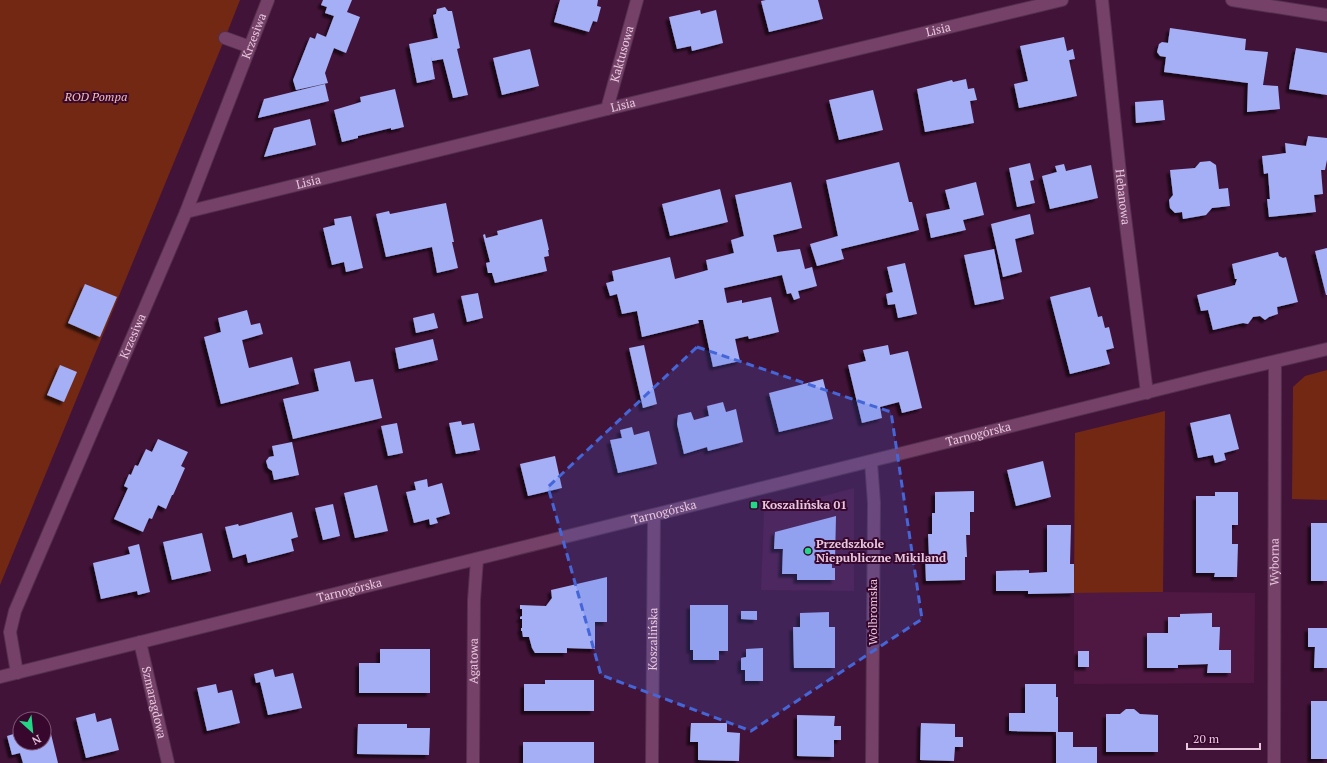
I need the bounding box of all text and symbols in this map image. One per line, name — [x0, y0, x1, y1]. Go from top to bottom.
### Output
street label: Krzesiwa — [238, 11, 269, 61]
street label: Lisia — [924, 19, 952, 39]
street label: Kaktusowa — [607, 24, 637, 84]
park label: ROD Pompa — [64, 89, 127, 104]
street label: Lisia — [609, 94, 637, 115]
street label: Hebanowa — [1113, 168, 1134, 226]
street label: Lisia — [294, 171, 322, 192]
street label: Krzesiwa — [116, 311, 149, 361]
street label: Tarnogórska — [944, 418, 1012, 449]
street label: Tarnogórska — [630, 496, 698, 527]
place label: Koszalińska 01 — [762, 497, 847, 512]
marker: Koszalińska 01 — [749, 500, 759, 510]
place label: Przedszkole Niepubliczne Mikiland — [816, 536, 947, 565]
street label: Wyborna — [1266, 538, 1282, 586]
marker: Przedszkole Niepubliczne Mikiland — [803, 546, 813, 556]
street label: Tarnogórska — [315, 575, 383, 605]
street label: Wolbromska — [865, 579, 880, 645]
street label: Koszalińska — [645, 608, 660, 670]
street label: Agatowa — [465, 638, 481, 684]
street label: Szmaragdowa — [139, 665, 170, 740]
north arrow — [12, 711, 52, 751]
scale bar — [1187, 725, 1260, 751]
text: 20 m — [1193, 731, 1220, 746]
text: N — [29, 732, 43, 748]

